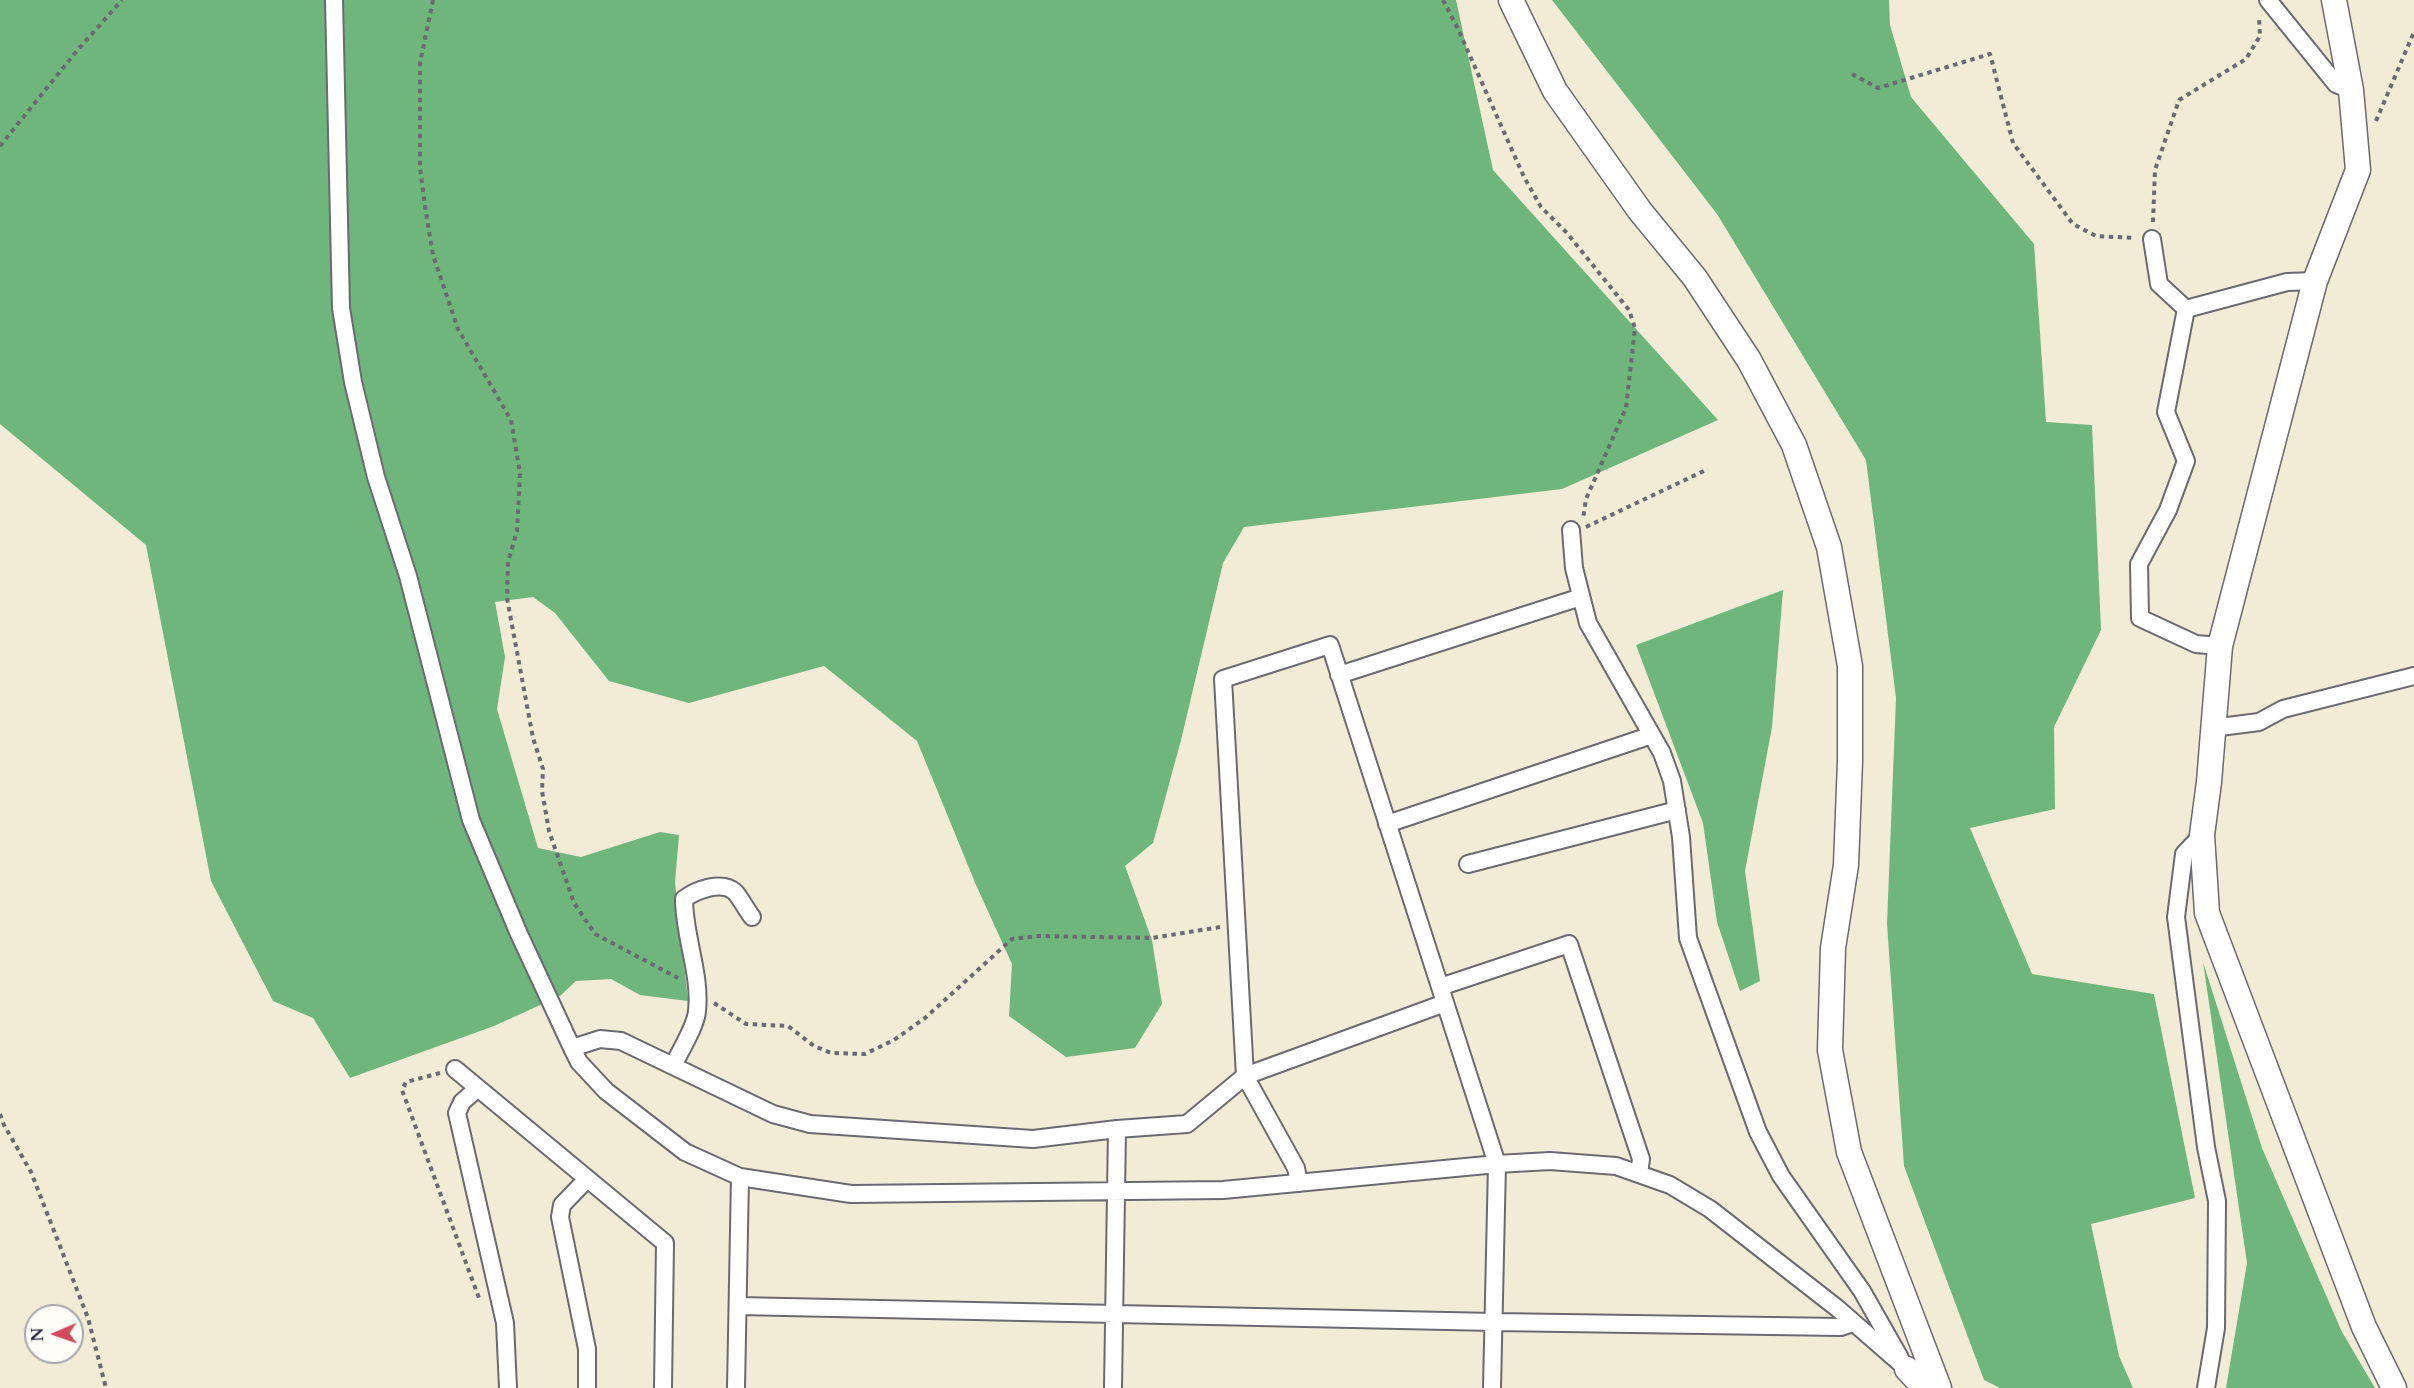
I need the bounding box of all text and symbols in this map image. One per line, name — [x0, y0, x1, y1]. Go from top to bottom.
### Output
north arrow — [24, 1304, 84, 1364]
text: N — [27, 1327, 49, 1342]

